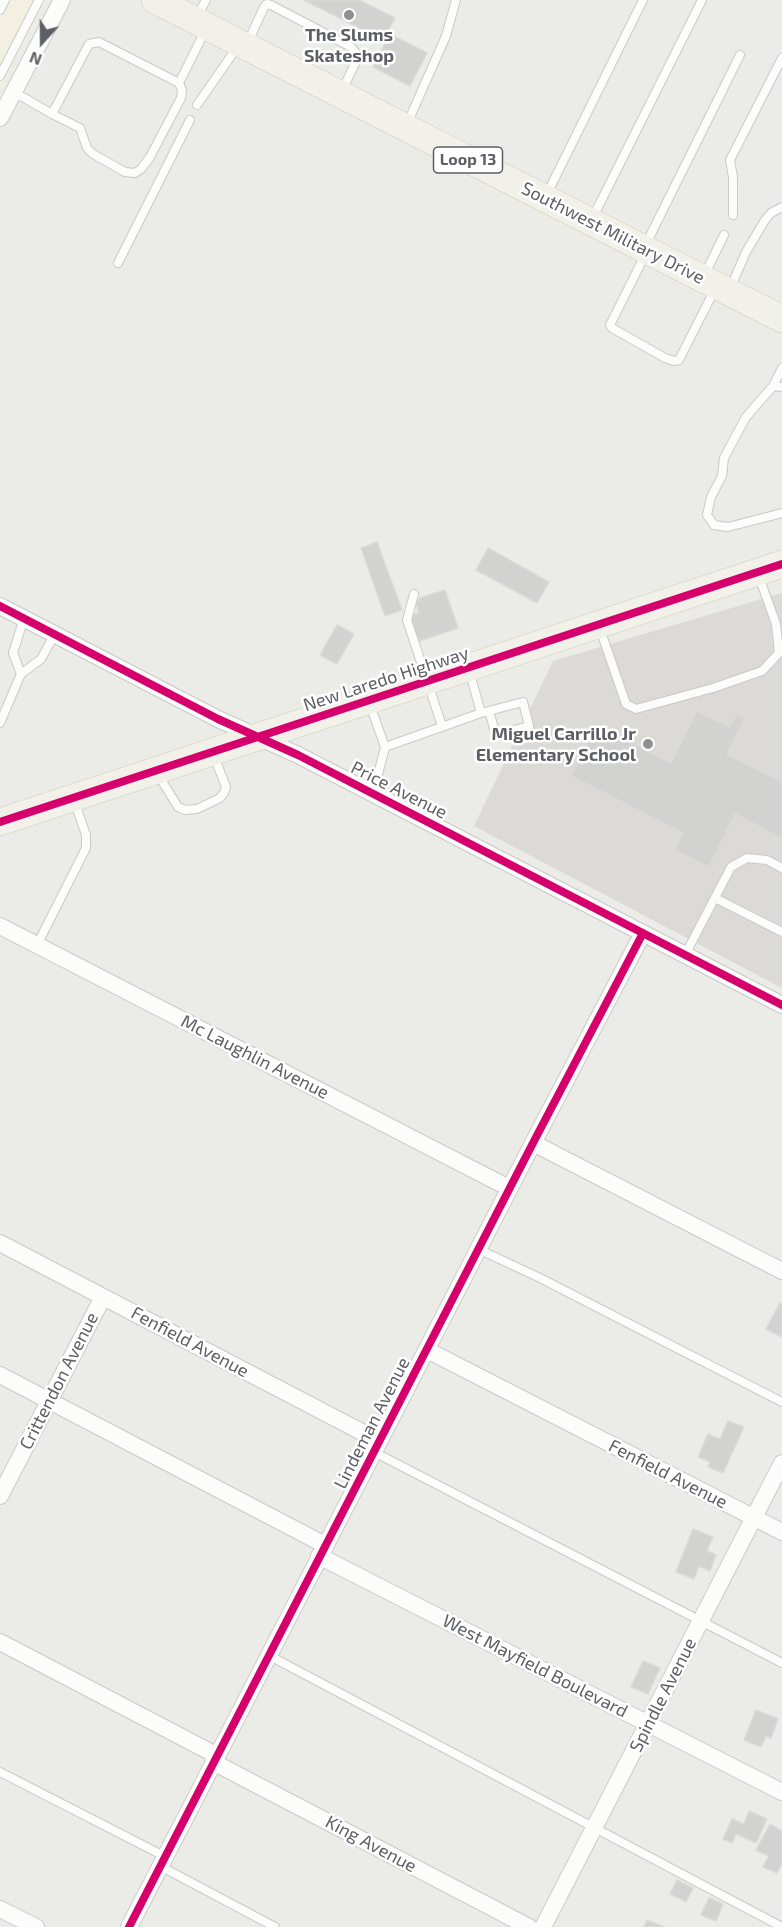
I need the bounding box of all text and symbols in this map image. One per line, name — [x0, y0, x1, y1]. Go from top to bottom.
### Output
marker: The Slums Skateshop — [342, 8, 356, 22]
north arrow — [12, 12, 72, 72]
place label: The Slums Skateshop — [304, 24, 394, 66]
text: N — [27, 48, 44, 70]
road number: Loop 13 — [434, 147, 502, 173]
street label: Southwest Military Drive — [518, 177, 708, 289]
street label: New Laredo Highway — [301, 642, 471, 716]
place label: Miguel Carrillo Jr Elementary School — [476, 723, 636, 766]
marker: Miguel Carrillo Jr Elementary School — [641, 737, 655, 751]
street label: Price Avenue — [347, 757, 451, 823]
street label: Mc Laughlin Avenue — [177, 1010, 333, 1104]
street label: Fenfield Avenue — [127, 1302, 253, 1382]
street label: Crittendon Avenue — [15, 1309, 103, 1453]
street label: Lindeman Avenue — [330, 1354, 414, 1492]
street label: Fenfield Avenue — [605, 1435, 731, 1513]
street label: West Mayfield Boulevard — [439, 1610, 631, 1722]
street label: Spindle Avenue — [625, 1634, 701, 1756]
street label: King Avenue — [322, 1811, 420, 1877]

